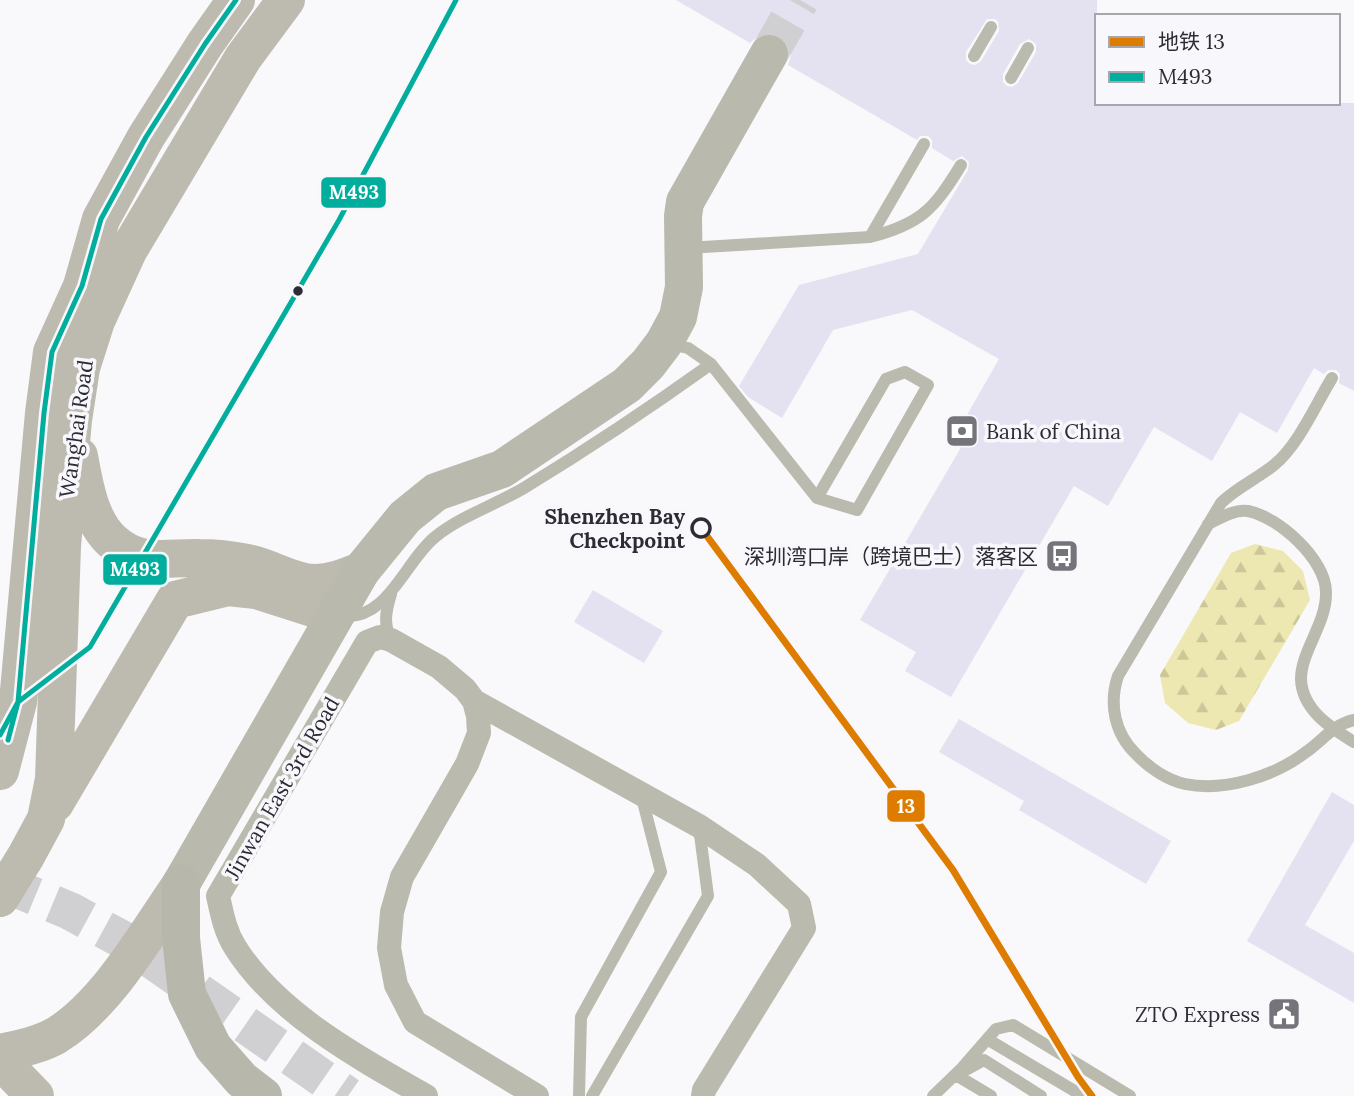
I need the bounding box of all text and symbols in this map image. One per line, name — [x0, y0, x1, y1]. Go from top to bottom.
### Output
legend — [1095, 14, 1340, 105]
text: 地铁 13 — [1158, 28, 1225, 55]
text: M493 — [1158, 63, 1213, 90]
line badge: M493 — [320, 176, 387, 209]
text: M493 — [329, 180, 379, 204]
unlabelled marker — [291, 284, 305, 298]
street label: Wanghai Road — [53, 358, 99, 500]
bank icon: Bank of China — [943, 412, 981, 450]
place label: Bank of China — [986, 418, 1121, 445]
place label: Shenzhen Bay Checkpoint — [545, 503, 685, 554]
marker: Shenzhen Bay Checkpoint — [691, 518, 711, 538]
bus stop icon: 深圳湾口岸（跨境巴士）落客区 — [1043, 537, 1081, 575]
place label: 深圳湾口岸（跨境巴士）落客区 — [744, 543, 1038, 570]
line badge: M493 — [102, 553, 168, 586]
text: M493 — [110, 557, 160, 581]
street label: Jinwan East 3rd Road — [218, 692, 345, 885]
line badge: 13 — [886, 789, 926, 823]
text: 13 — [897, 794, 915, 818]
public building icon: ZTO Express — [1265, 995, 1303, 1033]
place label: ZTO Express — [1135, 1001, 1260, 1028]

